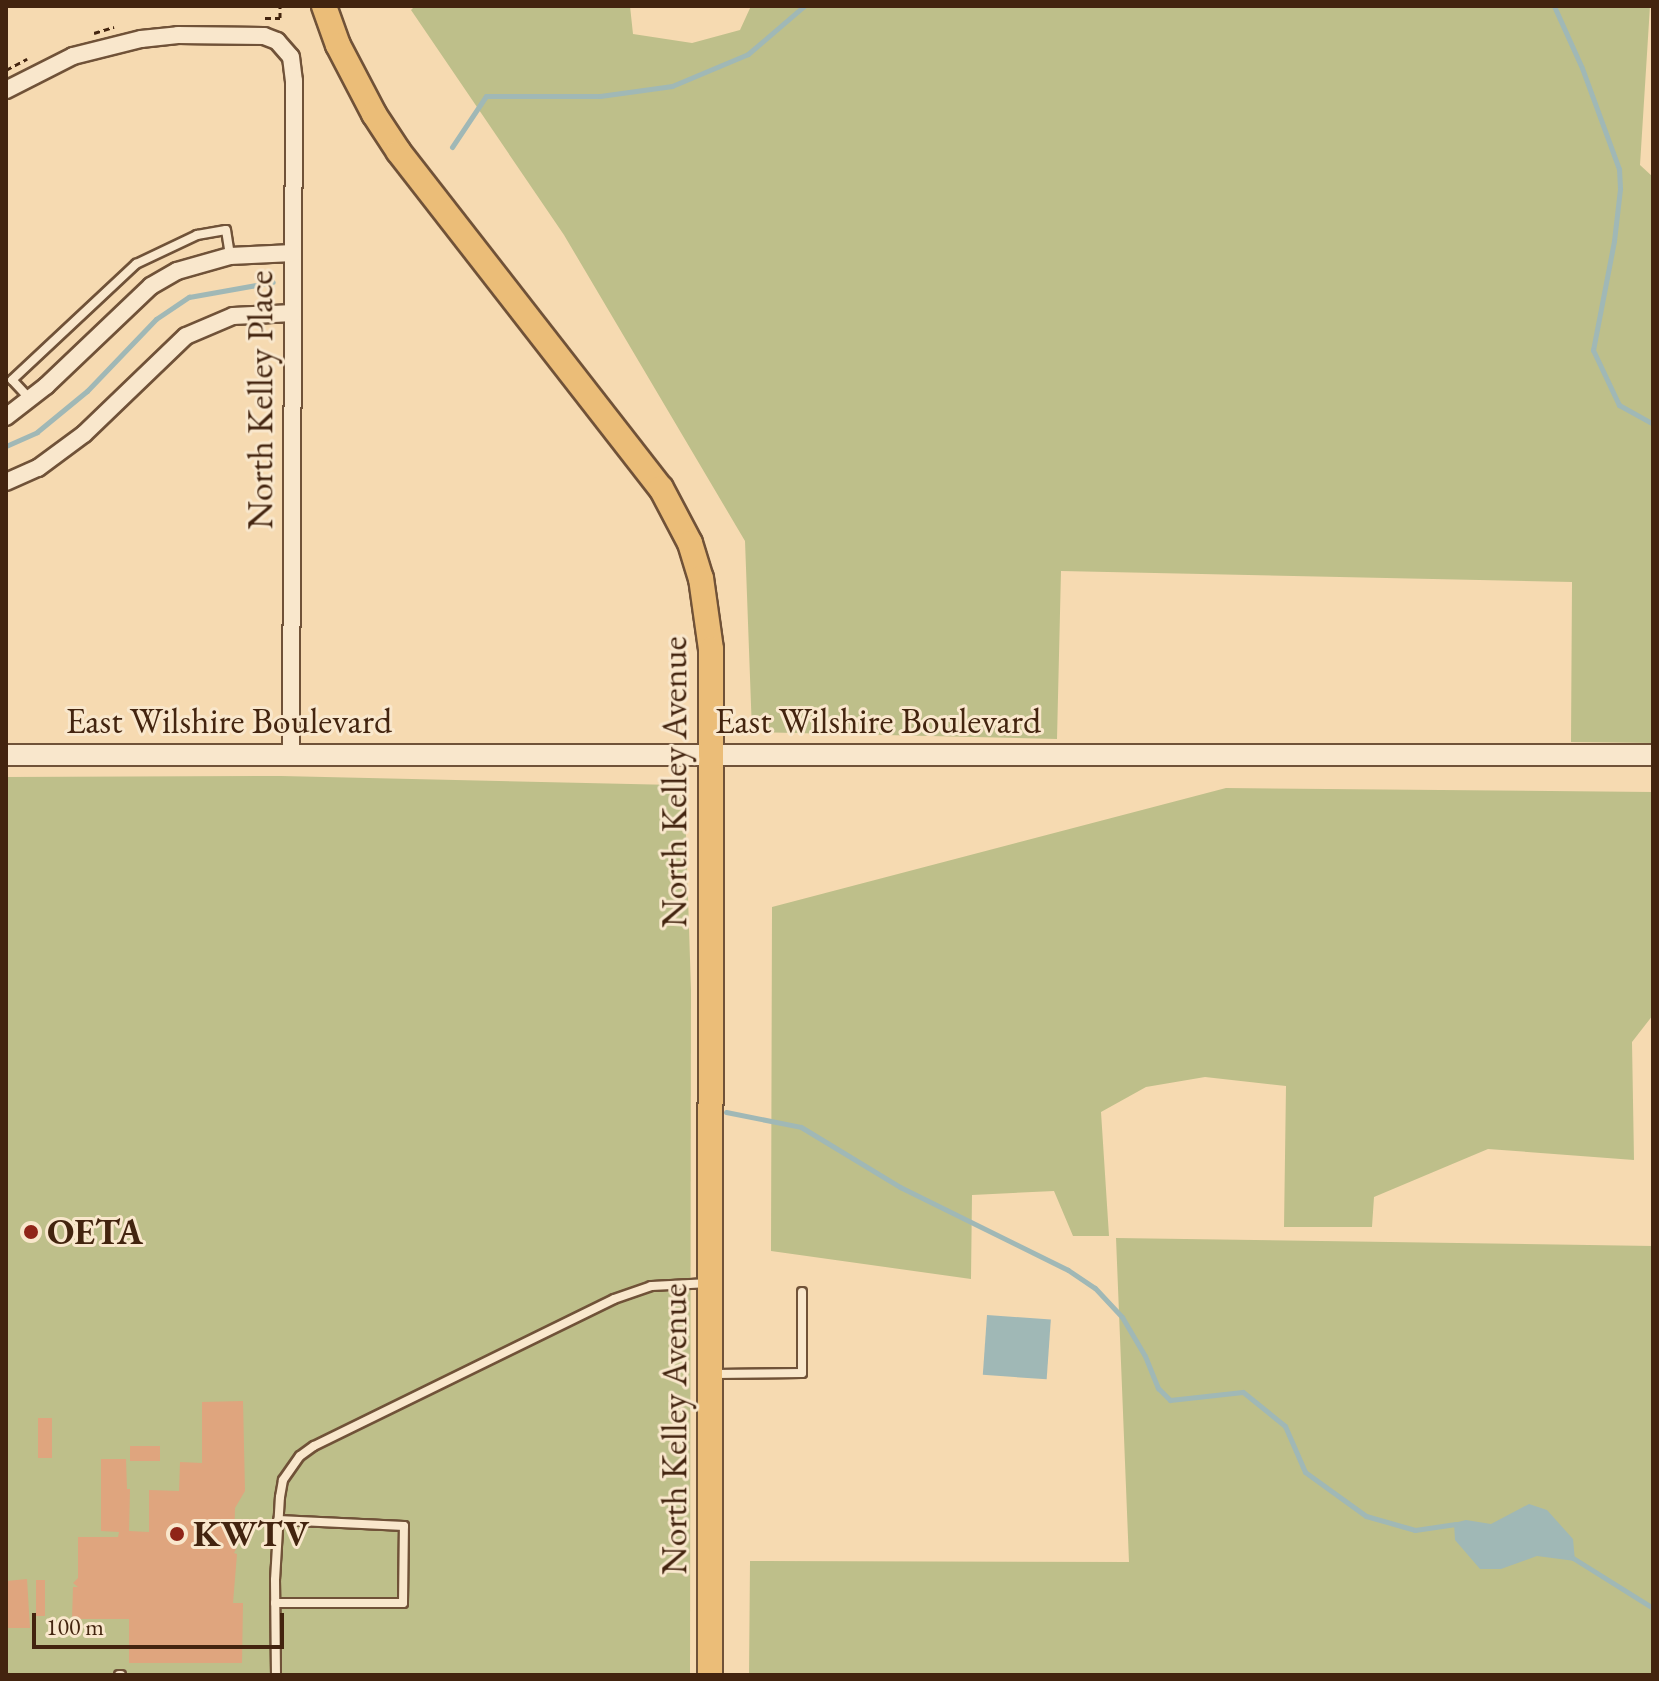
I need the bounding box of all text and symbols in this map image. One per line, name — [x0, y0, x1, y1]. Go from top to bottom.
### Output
street label: North Kelley Place — [238, 270, 282, 530]
street label: North Kelley Avenue — [652, 636, 696, 928]
street label: East Wilshire Boulevard — [66, 699, 392, 743]
street label: East Wilshire Boulevard — [715, 699, 1041, 743]
place label: OETA — [47, 1210, 143, 1254]
marker: OETA — [22, 1223, 40, 1241]
street label: North Kelley Avenue — [652, 1283, 696, 1575]
place label: KWTV — [193, 1512, 309, 1556]
marker: KWTV — [168, 1525, 186, 1543]
scale bar — [36, 1597, 288, 1647]
text: 100 m — [46, 1611, 104, 1642]

